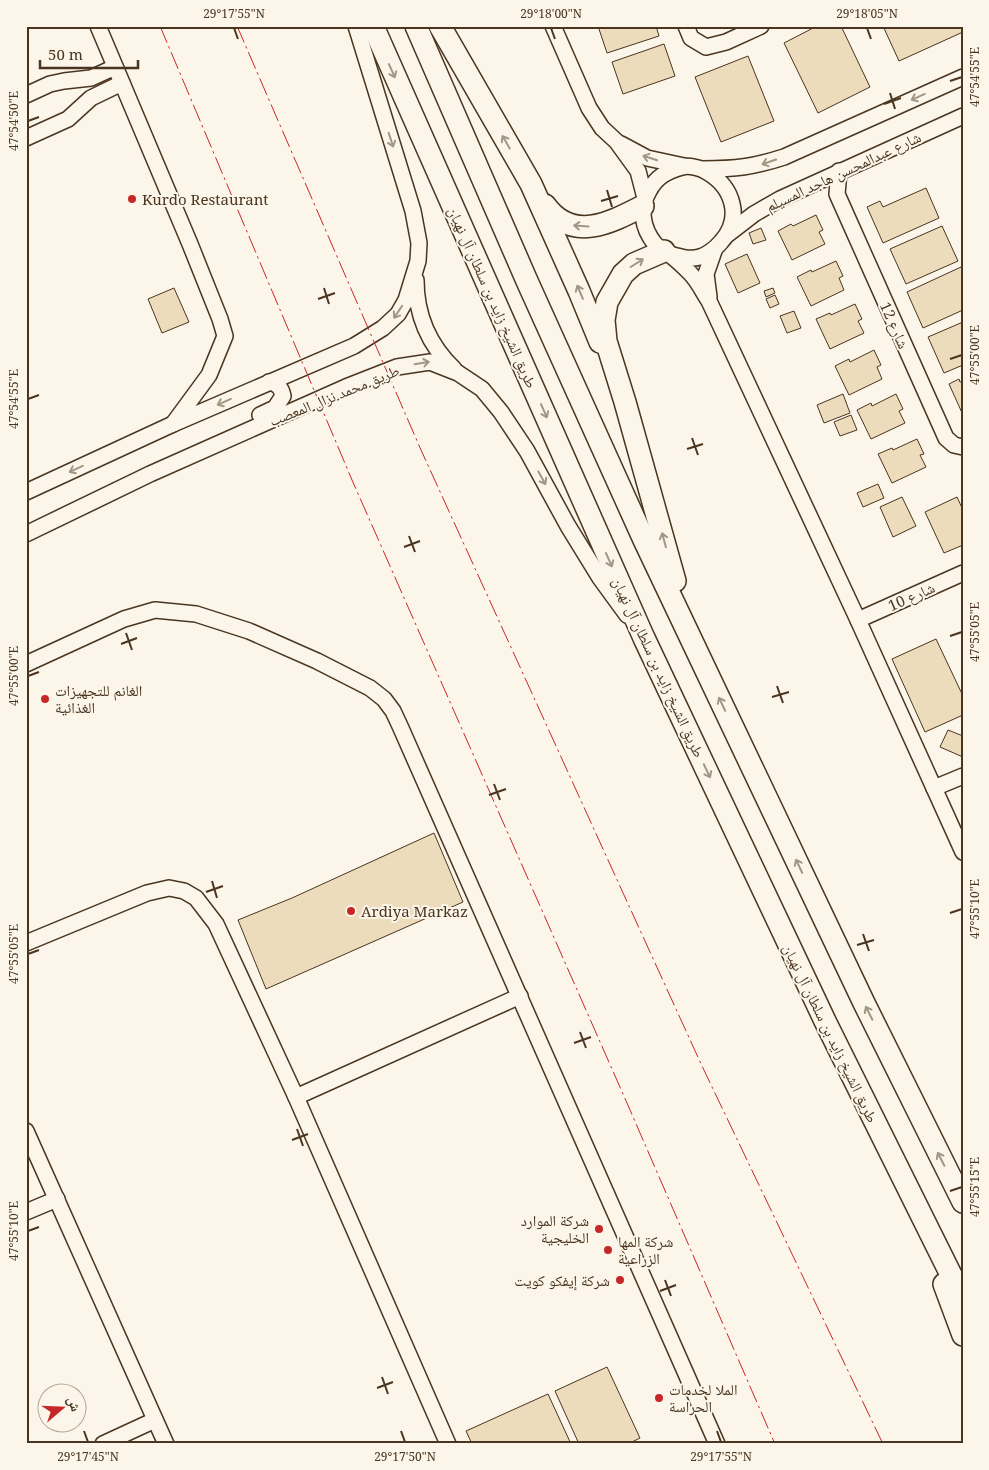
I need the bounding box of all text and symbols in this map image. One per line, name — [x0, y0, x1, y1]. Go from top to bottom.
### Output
text: 29°17'55"N — [203, 5, 265, 22]
text: 29°18'00"N — [520, 5, 582, 22]
text: 29°18'05"N — [836, 5, 898, 22]
scale bar — [40, 38, 138, 70]
text: 50 m — [48, 44, 83, 64]
text: 47°54'55"E — [966, 47, 983, 107]
one-way arrow — [388, 63, 398, 78]
text: 47°54'50"E — [5, 91, 22, 151]
one-way arrow — [911, 92, 926, 102]
street label: شارع عبدالمحسن هاجد المسيلم — [762, 126, 924, 217]
one-way arrow — [387, 131, 396, 147]
one-way arrow — [501, 135, 511, 149]
one-way arrow — [643, 153, 658, 162]
one-way arrow — [762, 158, 778, 167]
place label: Kurdo Restaurant — [142, 189, 269, 209]
marker: Kurdo Restaurant — [126, 193, 138, 205]
street label: طريق الشيخ زايد بن سلطان آل نهيان — [443, 203, 542, 391]
one-way arrow — [573, 221, 589, 231]
one-way arrow — [630, 258, 644, 269]
one-way arrow — [574, 285, 584, 300]
street label: شارع 12 — [875, 298, 914, 352]
one-way arrow — [393, 304, 403, 318]
text: 47°55'00"E — [966, 325, 983, 385]
one-way arrow — [413, 358, 429, 368]
street label: طريق محمد نزال المعصب — [266, 360, 402, 431]
text: 47°54'55"E — [5, 369, 22, 429]
one-way arrow — [217, 397, 232, 407]
one-way arrow — [539, 403, 549, 418]
one-way arrow — [69, 465, 84, 474]
one-way arrow — [538, 470, 547, 485]
one-way arrow — [658, 532, 668, 548]
one-way arrow — [605, 552, 615, 567]
street label: طريق الشيخ زايد بن سلطان آل نهيان — [607, 574, 710, 761]
street label: شارع 10 — [884, 577, 938, 616]
text: 47°55'05"E — [966, 602, 983, 662]
text: 47°55'00"E — [5, 646, 22, 706]
place label: الغانم للتجهيزات الغذائية — [55, 680, 142, 717]
marker: الغانم للتجهيزات الغذائية — [39, 693, 51, 705]
one-way arrow — [716, 697, 726, 712]
one-way arrow — [703, 763, 712, 778]
one-way arrow — [793, 859, 803, 874]
text: 47°55'10"E — [966, 879, 983, 939]
place label: Ardiya Markaz — [361, 901, 468, 921]
marker: Ardiya Markaz — [345, 905, 357, 917]
text: 47°55'05"E — [5, 924, 22, 984]
street label: طريق الشيخ زايد بن سلطان آل نهيان — [778, 940, 883, 1126]
one-way arrow — [863, 1006, 873, 1021]
one-way arrow — [936, 1151, 946, 1166]
text: 47°55'15"E — [966, 1157, 983, 1217]
text: 47°55'10"E — [5, 1201, 22, 1261]
place label: شركة الموارد الخليجية — [521, 1210, 589, 1247]
marker: شركة الموارد الخليجية — [593, 1223, 605, 1235]
place label: شركة المها الزراعية — [618, 1231, 673, 1268]
marker: شركة المها الزراعية — [602, 1244, 614, 1256]
place label: شركة إيفكو كويت — [514, 1270, 610, 1291]
marker: شركة إيفكو كويت — [614, 1274, 626, 1286]
place label: الملا لخدمات الحراسة — [669, 1379, 738, 1416]
north arrow — [38, 1382, 88, 1432]
marker: الملا لخدمات الحراسة — [653, 1392, 665, 1404]
text: ش — [63, 1393, 86, 1414]
text: 29°17'45"N — [57, 1448, 119, 1465]
text: 29°17'50"N — [374, 1448, 436, 1465]
text: 29°17'55"N — [690, 1448, 752, 1465]

